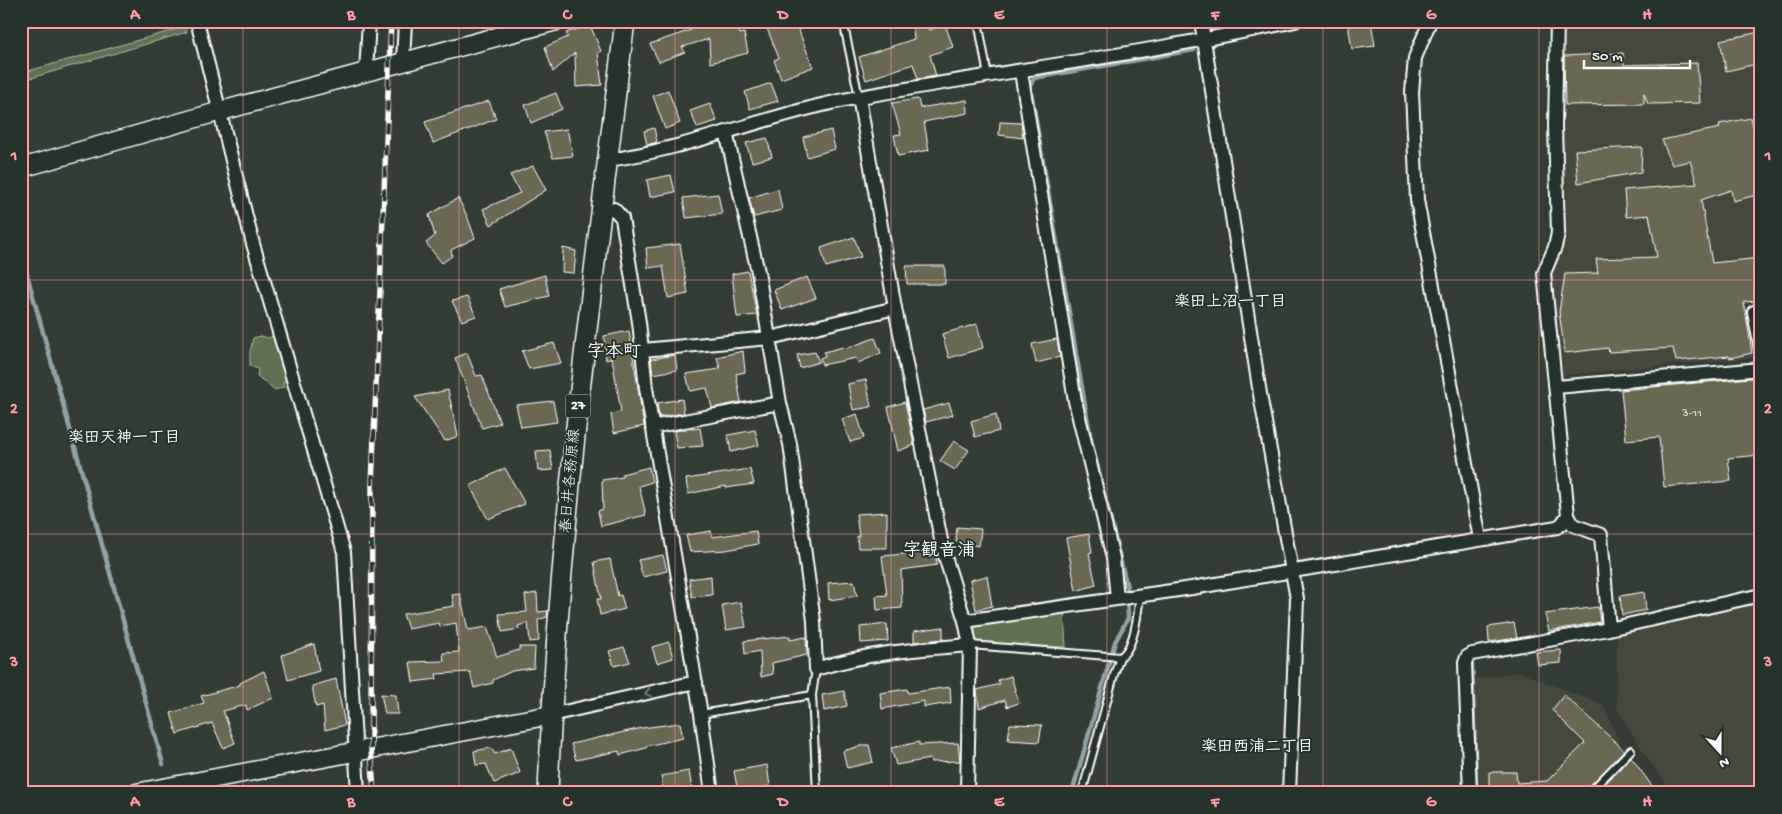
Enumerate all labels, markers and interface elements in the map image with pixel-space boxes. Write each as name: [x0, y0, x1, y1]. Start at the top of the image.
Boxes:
text: A: [129, 7, 141, 26]
text: B: [346, 7, 356, 26]
text: C: [562, 7, 573, 26]
text: D: [776, 7, 789, 26]
text: E: [994, 7, 1005, 26]
text: F: [1210, 7, 1221, 26]
text: G: [1426, 7, 1437, 26]
text: H: [1642, 7, 1652, 26]
scale bar: [1584, 38, 1691, 70]
text: 50 m: [1592, 48, 1623, 66]
text: 1: [10, 148, 17, 167]
text: 1: [1764, 148, 1771, 167]
district label: 楽田上沼一丁目: [1174, 292, 1286, 313]
district label: 字本町: [587, 341, 641, 363]
road number: 27: [566, 394, 590, 418]
text: 2: [10, 401, 18, 420]
text: 2: [1764, 401, 1772, 420]
house number: 3-11: [1681, 407, 1702, 421]
district label: 楽田天神一丁目: [68, 428, 180, 449]
street label: 春日井各務原線: [556, 428, 585, 534]
district label: 字観音浦: [903, 540, 975, 562]
text: 3: [9, 654, 18, 673]
text: 3: [1763, 654, 1772, 673]
one-way arrow: [643, 687, 652, 698]
north arrow: [1694, 726, 1744, 776]
district label: 楽田西浦二丁目: [1201, 737, 1313, 758]
text: N: [1716, 752, 1731, 771]
text: A: [129, 794, 141, 813]
text: B: [346, 794, 356, 813]
text: C: [562, 794, 573, 813]
text: D: [776, 794, 789, 813]
text: E: [994, 794, 1005, 813]
text: F: [1210, 794, 1221, 813]
text: G: [1426, 794, 1437, 813]
text: H: [1642, 794, 1652, 813]

